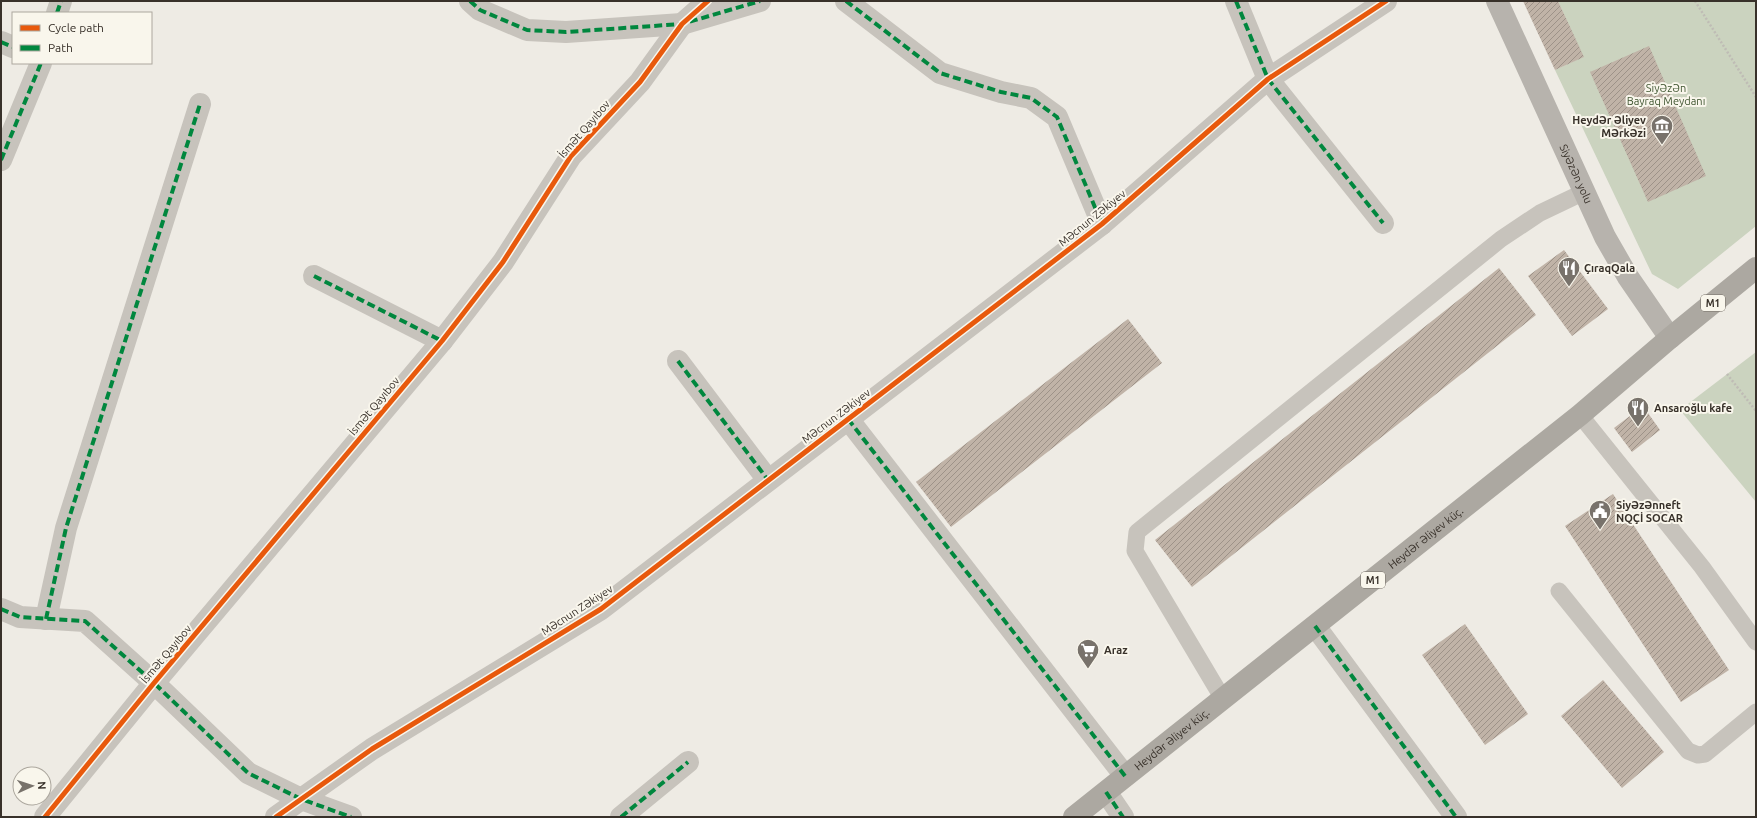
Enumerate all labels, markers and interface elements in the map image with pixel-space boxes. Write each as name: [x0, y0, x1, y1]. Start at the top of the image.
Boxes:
legend: [12, 12, 152, 64]
text: Cycle path: [48, 21, 104, 34]
text: Path: [48, 41, 73, 54]
park label: Siyəzən Bayraq Meydanı: [1627, 82, 1705, 107]
street label: İsmət Qayıbov: [556, 97, 613, 160]
museum icon: Heydər Əliyev Mərkəzi: [1649, 113, 1675, 146]
place label: Heydər Əliyev Mərkəzi: [1572, 114, 1646, 139]
street label: Siyəzən yolu: [1557, 142, 1595, 205]
street label: Məcnun Zəkiyev: [1056, 187, 1128, 249]
restaurant icon: ÇıraqQala: [1556, 255, 1582, 288]
place label: ÇıraqQala: [1584, 262, 1635, 274]
road number: M1: [1701, 295, 1725, 311]
street label: İsmət Qayıbov: [346, 374, 402, 437]
street label: Məcnun Zəkiyev: [799, 386, 873, 446]
restaurant icon: Ansaroğlu kafe: [1625, 395, 1651, 428]
place label: Ansaroğlu kafe: [1654, 402, 1732, 414]
public building icon: Siyəzənneft NQÇİ SOCAR: [1587, 498, 1613, 531]
place label: Siyəzənneft NQÇİ SOCAR: [1616, 499, 1683, 524]
street label: Heydər Əliyev küç.: [1386, 504, 1465, 571]
road number: M1: [1361, 572, 1385, 588]
street label: Məcnun Zəkiyev: [539, 582, 615, 637]
street label: İsmət Qayıbov: [138, 622, 194, 685]
supermarket icon: Araz: [1075, 637, 1101, 670]
place label: Araz: [1104, 644, 1128, 656]
street label: Heydər Əliyev küç.: [1132, 706, 1212, 773]
north arrow: [12, 766, 52, 806]
text: N: [36, 781, 48, 790]

